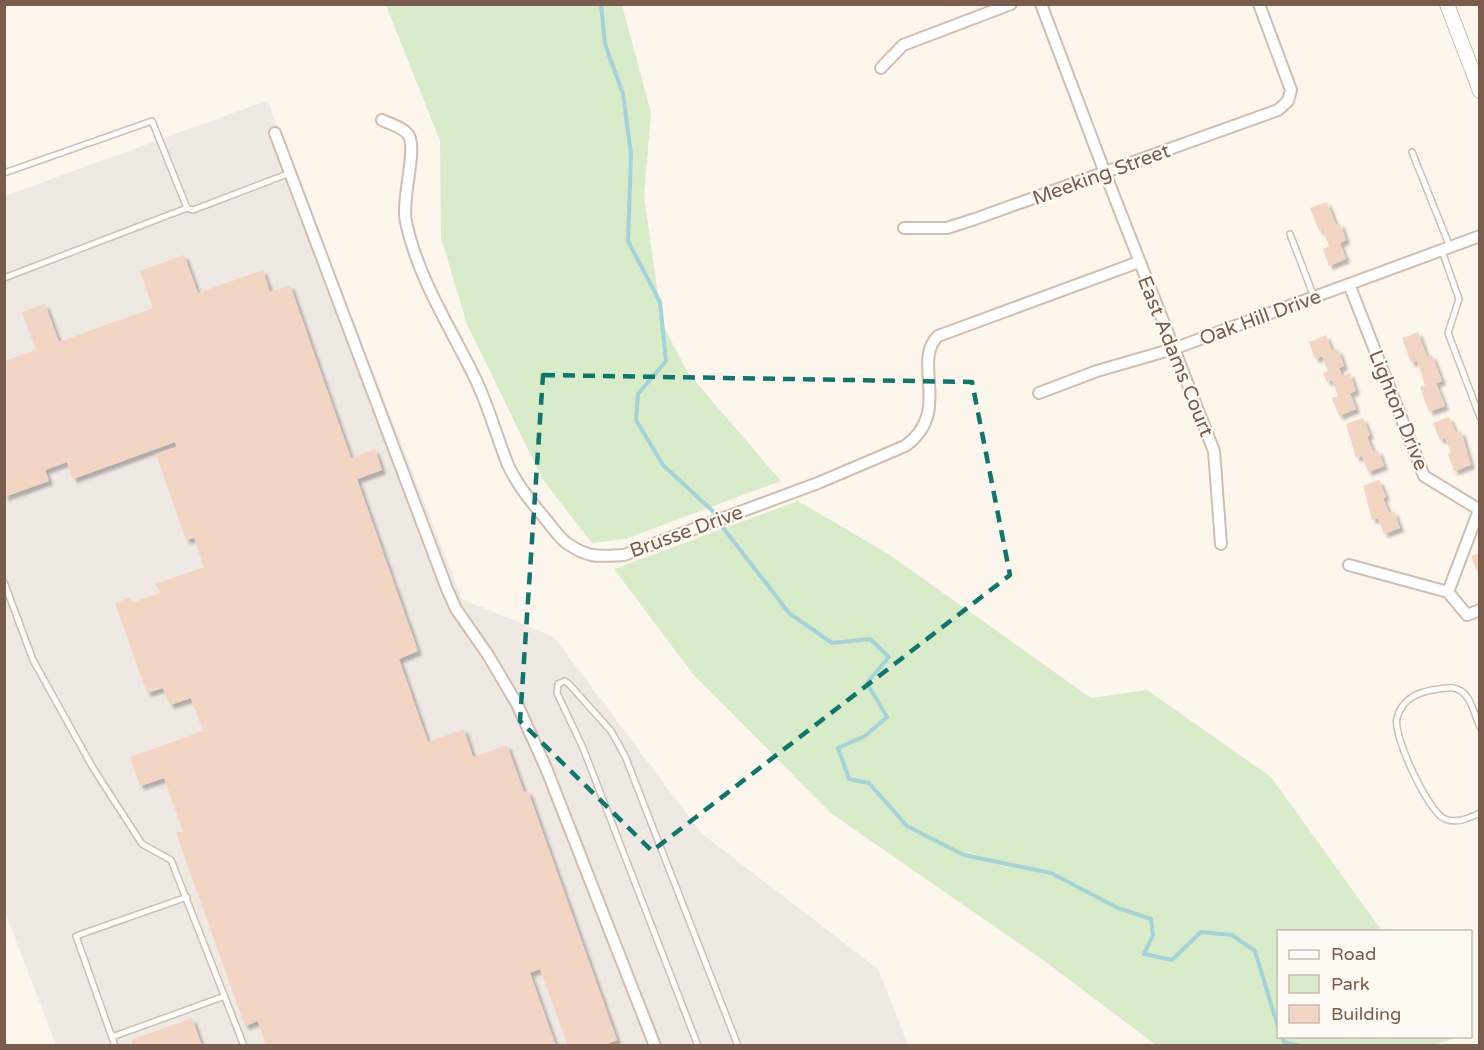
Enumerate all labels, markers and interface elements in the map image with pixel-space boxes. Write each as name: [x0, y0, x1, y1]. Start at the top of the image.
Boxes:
street label: Meeking Street: [1029, 139, 1174, 211]
street label: East Adams Court: [1132, 273, 1218, 441]
street label: Oak Hill Drive: [1196, 285, 1324, 351]
street label: Lighton Drive: [1363, 347, 1433, 474]
street label: Brusse Drive: [627, 500, 746, 563]
legend: [1277, 930, 1472, 1038]
text: Road: [1331, 943, 1376, 965]
text: Park: [1331, 973, 1370, 995]
text: Building: [1331, 1003, 1401, 1025]

